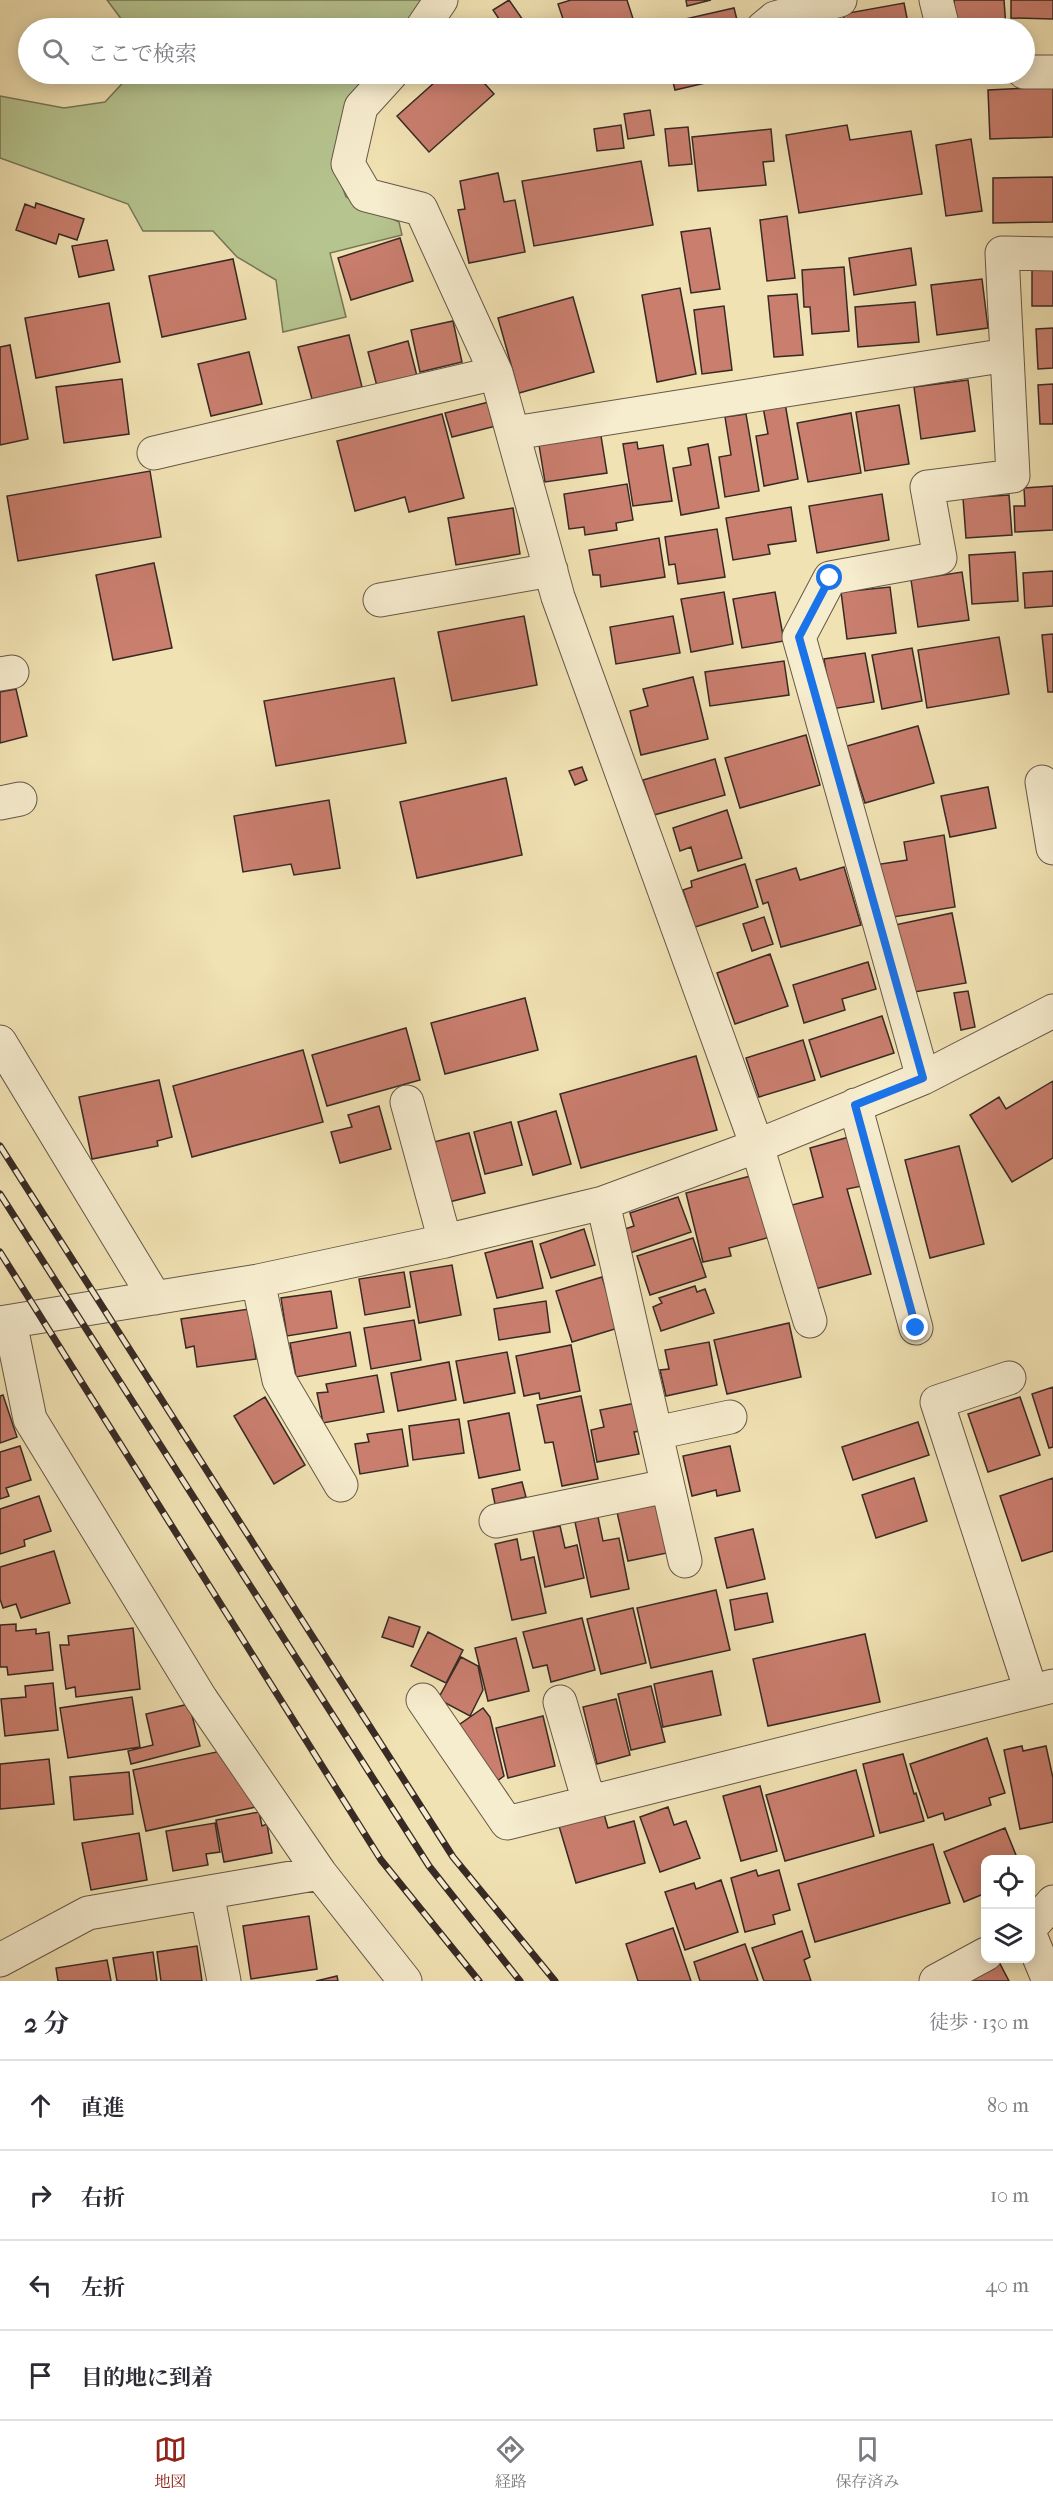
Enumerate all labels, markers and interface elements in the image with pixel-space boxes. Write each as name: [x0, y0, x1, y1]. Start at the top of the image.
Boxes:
search box: [18, 18, 1035, 84]
icon: search: [39, 35, 72, 68]
text: ここで検索: [87, 41, 197, 67]
route start: [816, 564, 842, 590]
route end: [902, 1314, 928, 1340]
map controls: [981, 1855, 1035, 1963]
button: locate: [981, 1855, 1035, 1909]
button: layers: [981, 1909, 1035, 1963]
text: 2 分: [24, 2008, 69, 2039]
text: 徒歩 · 130 m: [929, 2011, 1029, 2034]
icon: ahead: [24, 2089, 57, 2122]
text: 80 m: [987, 2094, 1029, 2117]
text: 直進: [81, 2095, 125, 2121]
icon: right: [24, 2179, 57, 2212]
text: 10 m: [990, 2184, 1029, 2207]
text: 右折: [81, 2185, 125, 2211]
icon: left: [24, 2269, 57, 2302]
text: 40 m: [985, 2274, 1029, 2297]
text: 左折: [81, 2275, 125, 2301]
icon: arrive: [24, 2359, 57, 2392]
text: 目的地に到着: [81, 2365, 213, 2391]
tab: 地図: [154, 2433, 187, 2492]
tab: 経路: [494, 2433, 527, 2492]
tab: 保存済み: [835, 2433, 899, 2492]

